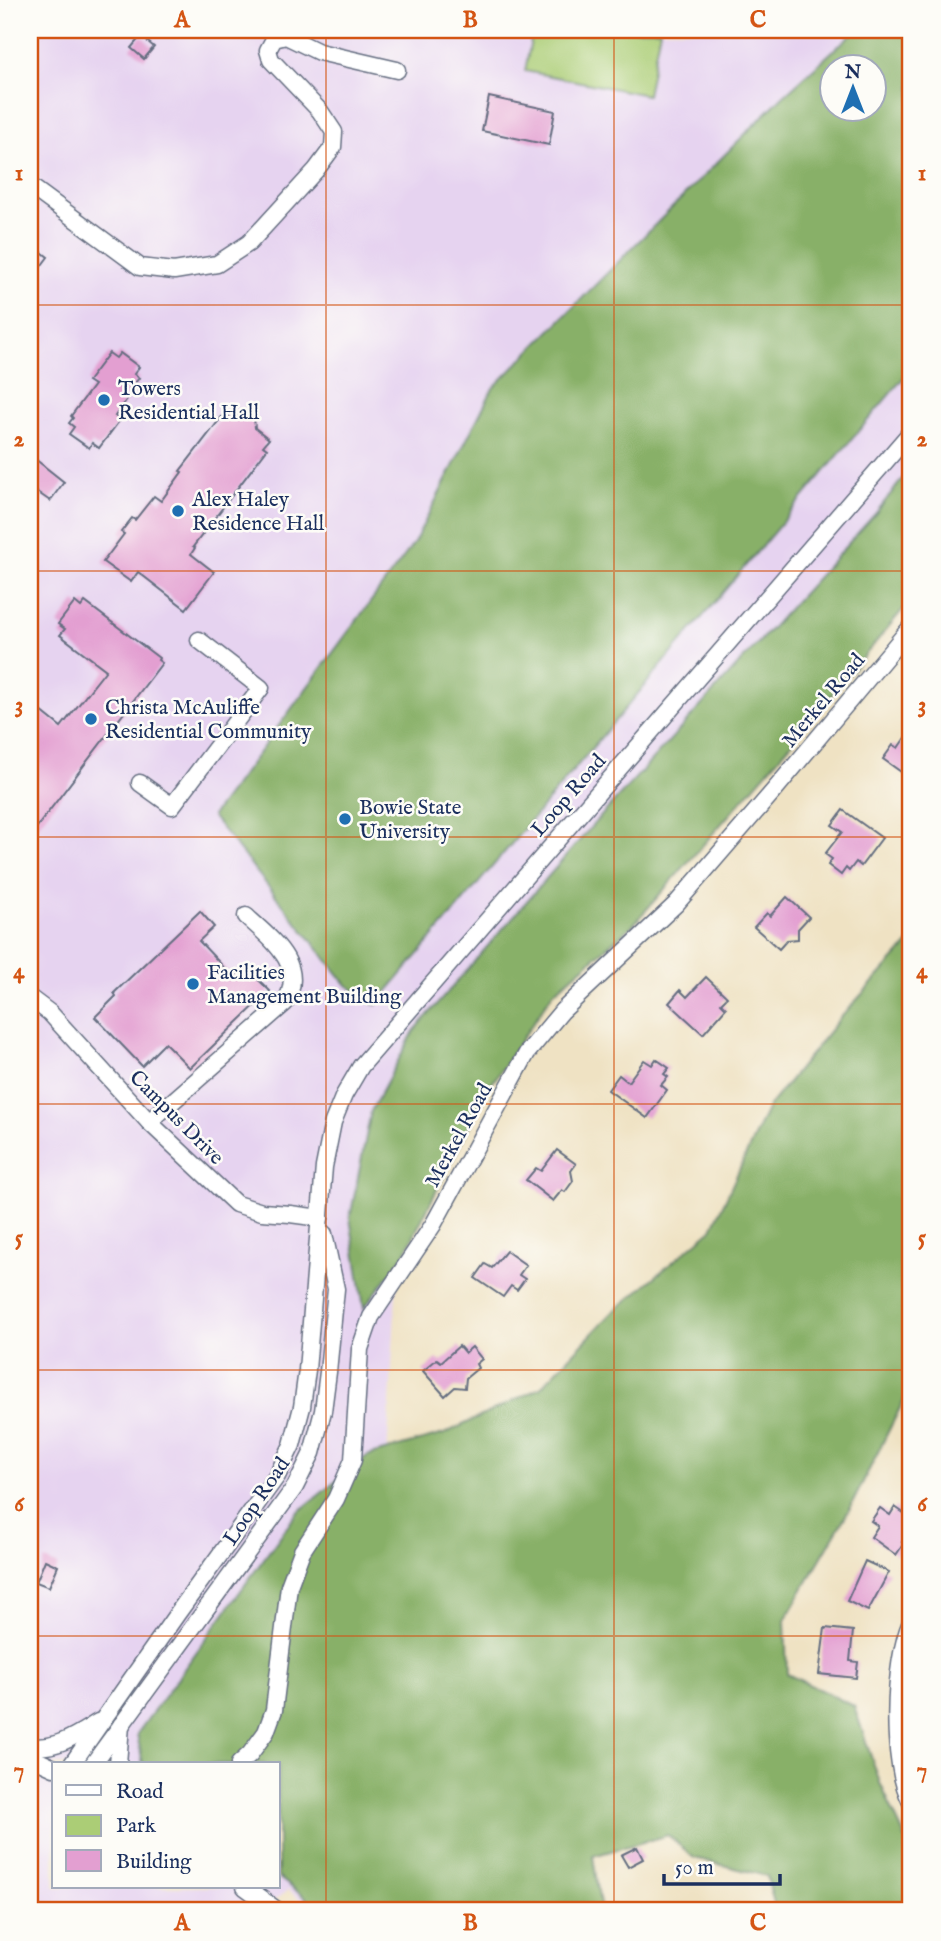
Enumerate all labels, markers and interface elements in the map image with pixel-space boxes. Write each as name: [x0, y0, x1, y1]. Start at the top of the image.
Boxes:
text: A: [173, 6, 191, 35]
text: B: [462, 6, 478, 35]
text: C: [750, 6, 767, 35]
north arrow: [818, 52, 888, 122]
text: N: [844, 61, 862, 85]
text: 1: [15, 159, 23, 188]
text: 1: [918, 159, 926, 188]
place label: Towers Residential Hall: [118, 376, 259, 427]
marker: Towers Residential Hall: [96, 392, 112, 408]
text: 2: [14, 425, 25, 454]
text: 2: [917, 425, 928, 454]
place label: Alex Haley Residence Hall: [191, 487, 325, 538]
marker: Alex Haley Residence Hall: [170, 503, 186, 519]
street label: Merkel Road: [777, 647, 872, 754]
text: 3: [15, 691, 23, 720]
text: 3: [918, 691, 926, 720]
place label: Christa McAuliffe Residential Community: [105, 695, 312, 746]
marker: Christa McAuliffe Residential Community: [83, 711, 99, 727]
street label: Loop Road: [526, 748, 613, 843]
place label: Bowie State University: [359, 795, 462, 846]
marker: Bowie State University: [337, 811, 353, 827]
text: 4: [13, 957, 25, 986]
text: 4: [916, 957, 928, 986]
place label: Facilities Management Building: [207, 960, 402, 1011]
marker: Facilities Management Building: [185, 976, 201, 992]
street label: Campus Drive: [123, 1065, 229, 1171]
street label: Merkel Road: [420, 1078, 499, 1193]
text: 5: [15, 1224, 24, 1253]
text: 5: [918, 1224, 927, 1253]
street label: Loop Road: [218, 1452, 297, 1551]
text: 6: [14, 1490, 25, 1519]
text: 6: [917, 1490, 928, 1519]
text: 7: [14, 1756, 24, 1785]
text: 7: [917, 1756, 927, 1785]
legend: [52, 1762, 280, 1888]
text: Road: [116, 1779, 164, 1806]
text: Park: [116, 1813, 157, 1840]
scale bar: [664, 1843, 780, 1887]
text: Building: [116, 1849, 192, 1876]
text: 50 m: [675, 1855, 714, 1882]
text: A: [173, 1909, 191, 1938]
text: B: [462, 1909, 478, 1938]
text: C: [750, 1909, 767, 1938]

